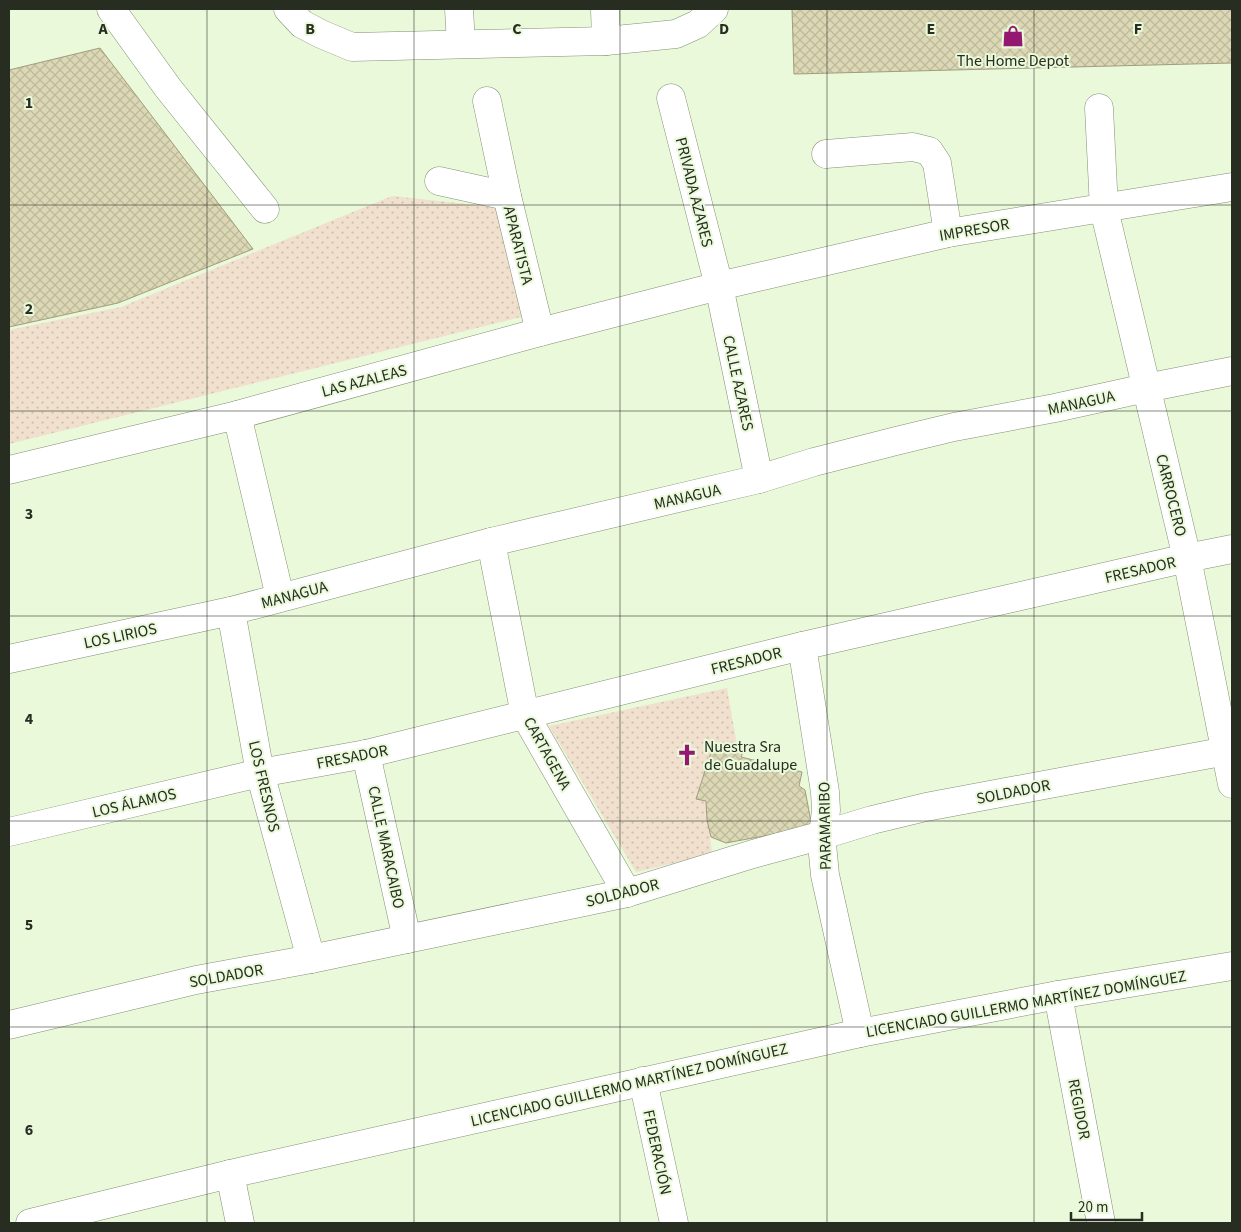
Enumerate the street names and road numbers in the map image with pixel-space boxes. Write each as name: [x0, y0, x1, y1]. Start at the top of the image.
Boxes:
street label: PRIVADA AZARES: [670, 135, 718, 249]
street label: APARATISTA: [498, 204, 538, 287]
street label: IMPRESOR: [937, 213, 1011, 247]
street label: CALLE AZARES: [717, 334, 759, 433]
street label: LAS AZALEAS: [319, 359, 409, 403]
street label: MANAGUA: [1046, 385, 1117, 421]
street label: CARROCERO: [1150, 452, 1192, 539]
street label: MANAGUA: [652, 479, 723, 515]
street label: FRESADOR: [1103, 551, 1178, 589]
street label: MANAGUA: [259, 575, 330, 614]
street label: LOS LIRIOS: [82, 618, 159, 654]
street label: FRESADOR: [709, 642, 784, 680]
street label: CARTAGENA: [518, 713, 576, 794]
street label: LOS FRESNOS: [243, 738, 285, 834]
street label: FRESADOR: [315, 739, 390, 775]
street label: SOLDADOR: [974, 774, 1052, 810]
street label: PARAMARIBO: [813, 782, 837, 870]
street label: LOS ÁLAMOS: [90, 783, 178, 823]
street label: CALLE MARACAIBO: [362, 784, 410, 911]
street label: SOLDADOR: [583, 873, 661, 913]
street label: SOLDADOR: [187, 959, 265, 993]
street label: LICENCIADO GUILLERMO MARTÍNEZ DOMÍNGUEZ: [864, 965, 1188, 1043]
street label: LICENCIADO GUILLERMO MARTÍNEZ DOMÍNGUEZ: [468, 1038, 790, 1132]
street label: REGIDOR: [1062, 1077, 1096, 1141]
street label: FEDERACIÓN: [637, 1108, 677, 1197]

